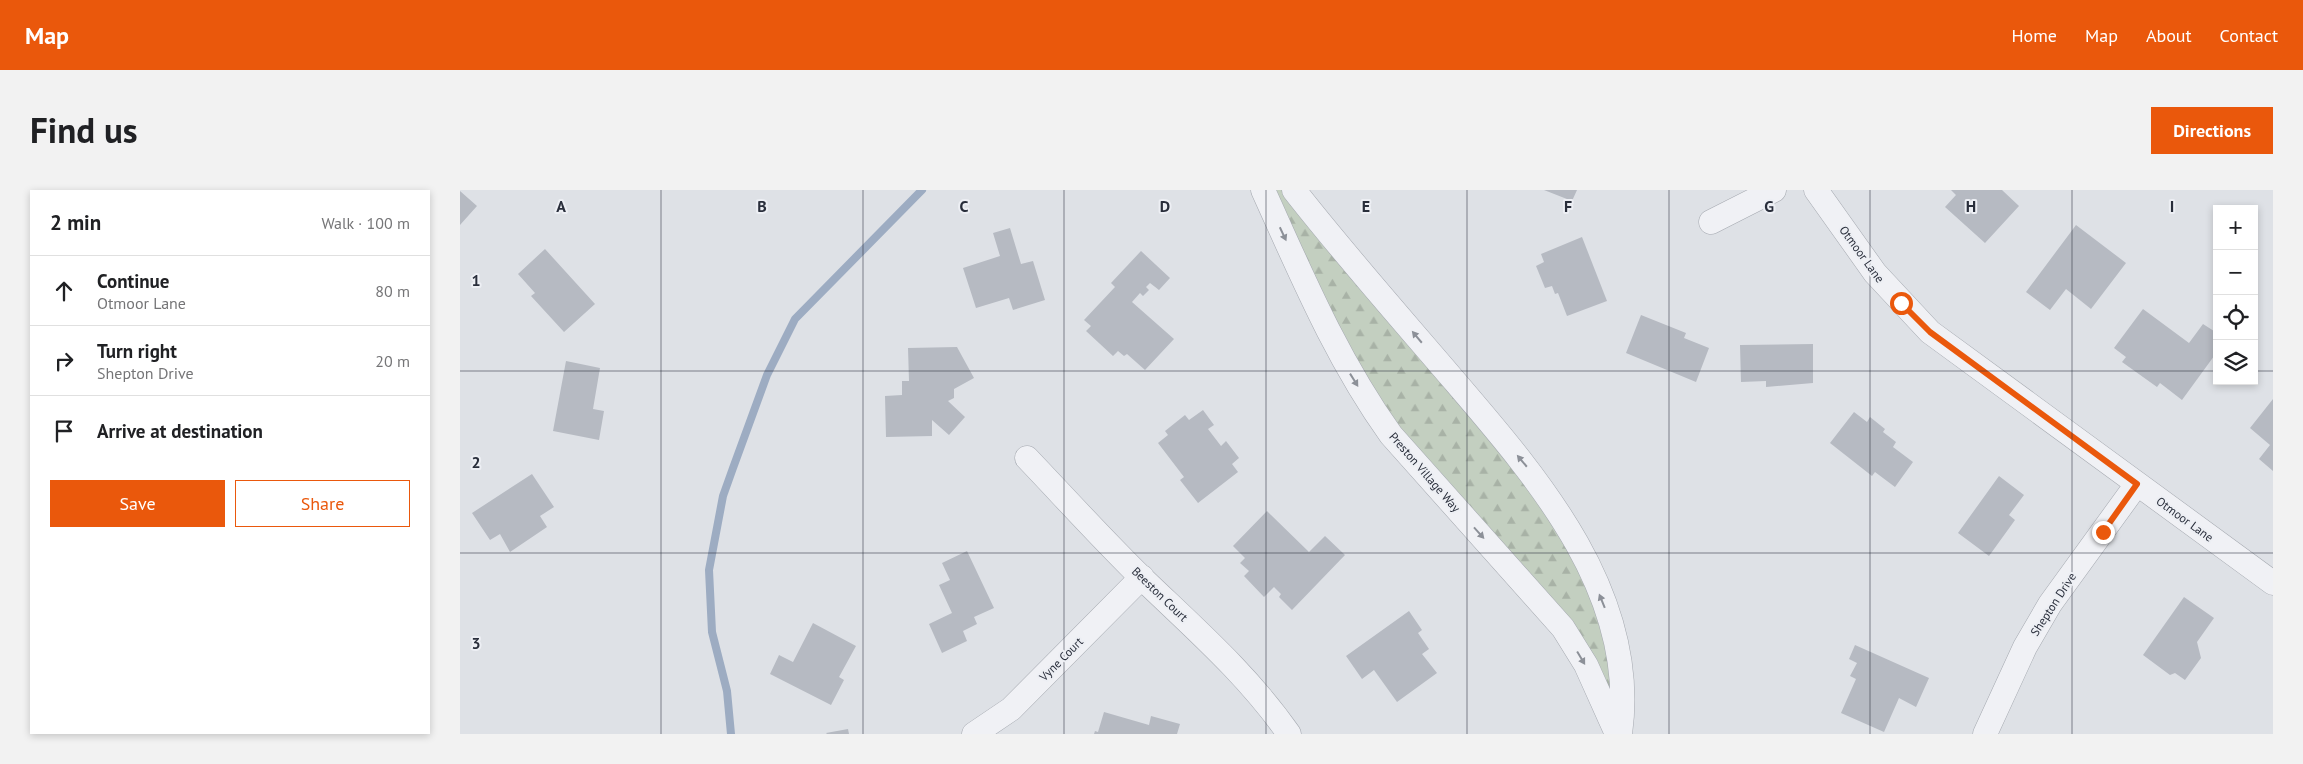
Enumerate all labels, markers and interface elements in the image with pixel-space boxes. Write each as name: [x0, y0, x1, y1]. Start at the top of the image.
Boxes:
text: Map: [25, 20, 69, 51]
text: Home: [2011, 24, 2057, 47]
text: Map: [2085, 24, 2118, 47]
text: About: [2146, 24, 2192, 47]
text: Contact: [2220, 24, 2278, 47]
text: Find us: [30, 107, 138, 153]
button: Directions: [2151, 107, 2273, 154]
text: A: [556, 196, 566, 216]
text: B: [757, 196, 767, 216]
text: C: [960, 196, 969, 216]
text: D: [1160, 196, 1170, 216]
text: E: [1362, 196, 1370, 216]
text: F: [1564, 196, 1572, 216]
text: G: [1764, 196, 1774, 216]
text: H: [1966, 196, 1976, 216]
text: I: [2170, 196, 2174, 216]
map controls: [2213, 205, 2258, 385]
button: +: [2213, 205, 2258, 250]
text: 2 min: [50, 209, 101, 236]
text: Walk · 100 m: [321, 213, 410, 233]
street label: Otmoor Lane: [1836, 223, 1888, 285]
one-way arrow: [1279, 227, 1287, 241]
button: −: [2213, 250, 2258, 295]
text: Continue: [97, 269, 169, 293]
text: 1: [471, 270, 481, 290]
icon: ahead: [50, 277, 78, 305]
text: 80 m: [375, 281, 410, 301]
route start: [1890, 292, 1913, 315]
text: Otmoor Lane: [97, 293, 186, 313]
button: locate: [2213, 295, 2258, 340]
one-way arrow: [1411, 331, 1423, 343]
text: Turn right: [97, 339, 177, 363]
button: layers: [2213, 340, 2258, 385]
icon: right: [50, 347, 78, 375]
text: 20 m: [375, 351, 410, 371]
text: Shepton Drive: [97, 363, 194, 383]
one-way arrow: [1350, 374, 1359, 387]
icon: arrive: [50, 417, 78, 445]
text: Arrive at destination: [97, 419, 263, 443]
street label: Preston Village Way: [1386, 429, 1464, 515]
text: 2: [471, 452, 481, 472]
one-way arrow: [1516, 455, 1528, 467]
button: Save: [50, 480, 225, 527]
button: Share: [235, 480, 410, 527]
street label: Otmoor Lane: [2154, 493, 2216, 545]
route end: [2092, 521, 2115, 544]
one-way arrow: [1473, 526, 1484, 539]
street label: Beeston Court: [1129, 564, 1191, 624]
street label: Shepton Drive: [2027, 569, 2079, 639]
one-way arrow: [1598, 593, 1606, 608]
text: 3: [471, 633, 481, 653]
street label: Vyne Court: [1035, 634, 1086, 685]
one-way arrow: [1577, 652, 1586, 665]

